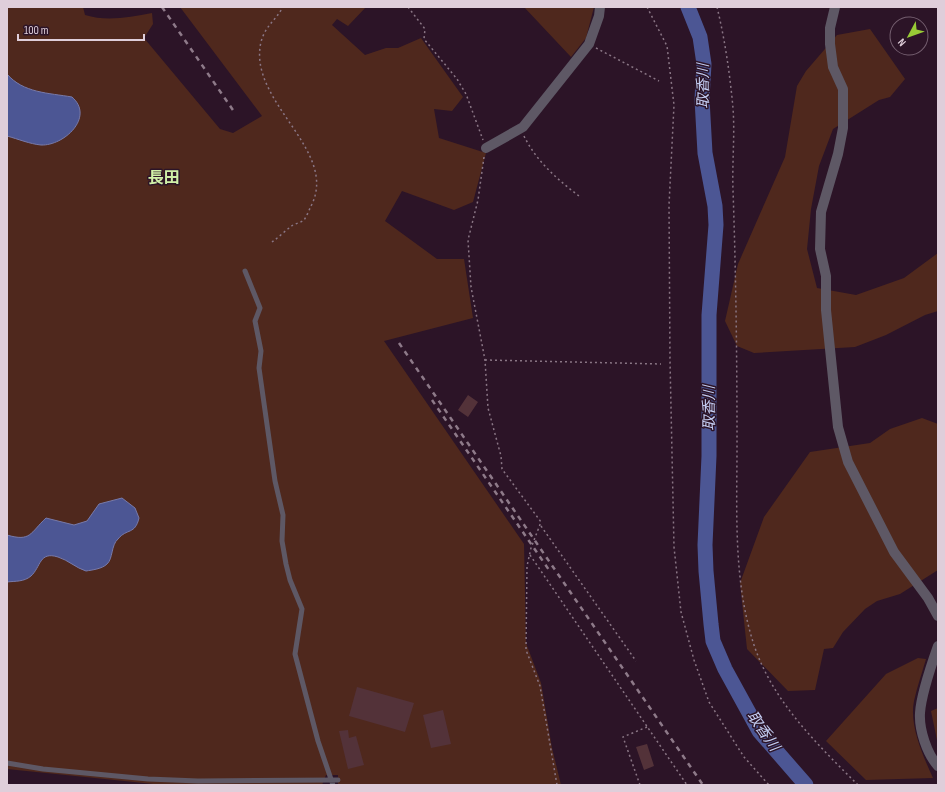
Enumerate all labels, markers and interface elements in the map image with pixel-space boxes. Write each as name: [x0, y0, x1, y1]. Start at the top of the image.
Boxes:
scale bar: [18, 16, 144, 42]
north arrow: [889, 16, 929, 56]
text: 100 m: [24, 23, 49, 38]
text: N: [895, 36, 909, 49]
water label: 取香川: [694, 62, 713, 109]
district label: 長田: [148, 169, 180, 188]
water label: 取香川: [700, 384, 719, 431]
water label: 取香川: [742, 707, 785, 757]

